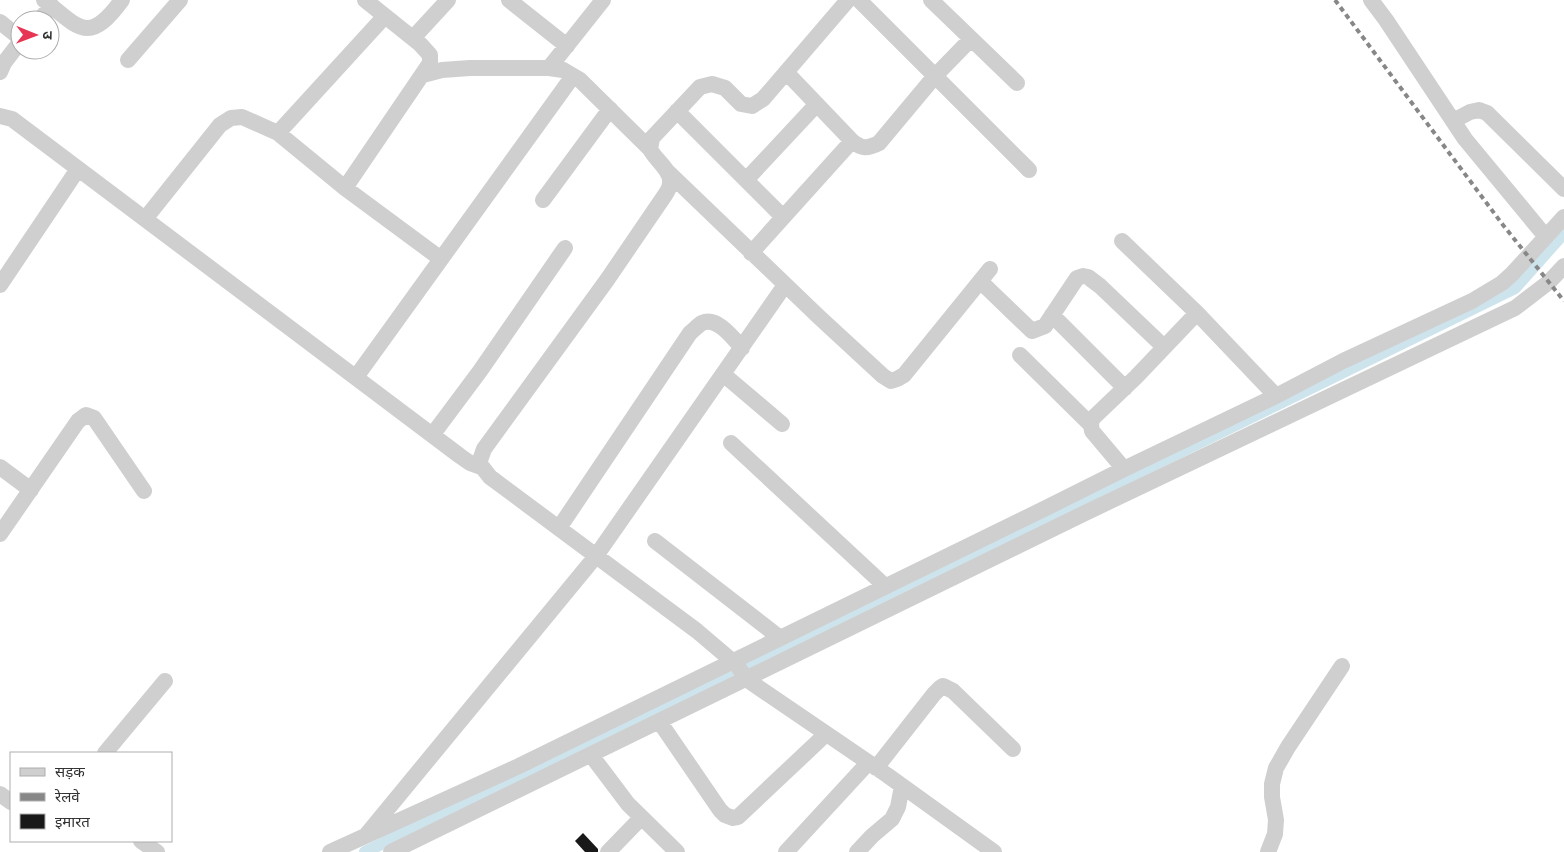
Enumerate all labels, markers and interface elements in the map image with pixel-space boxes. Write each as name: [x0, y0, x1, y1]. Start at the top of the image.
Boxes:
north arrow: [10, 10, 60, 60]
text: उ: [39, 31, 57, 40]
legend: [10, 752, 172, 842]
text: सड़क: [55, 762, 85, 781]
text: रेलवे: [54, 787, 80, 806]
text: इमारत: [55, 812, 90, 831]

